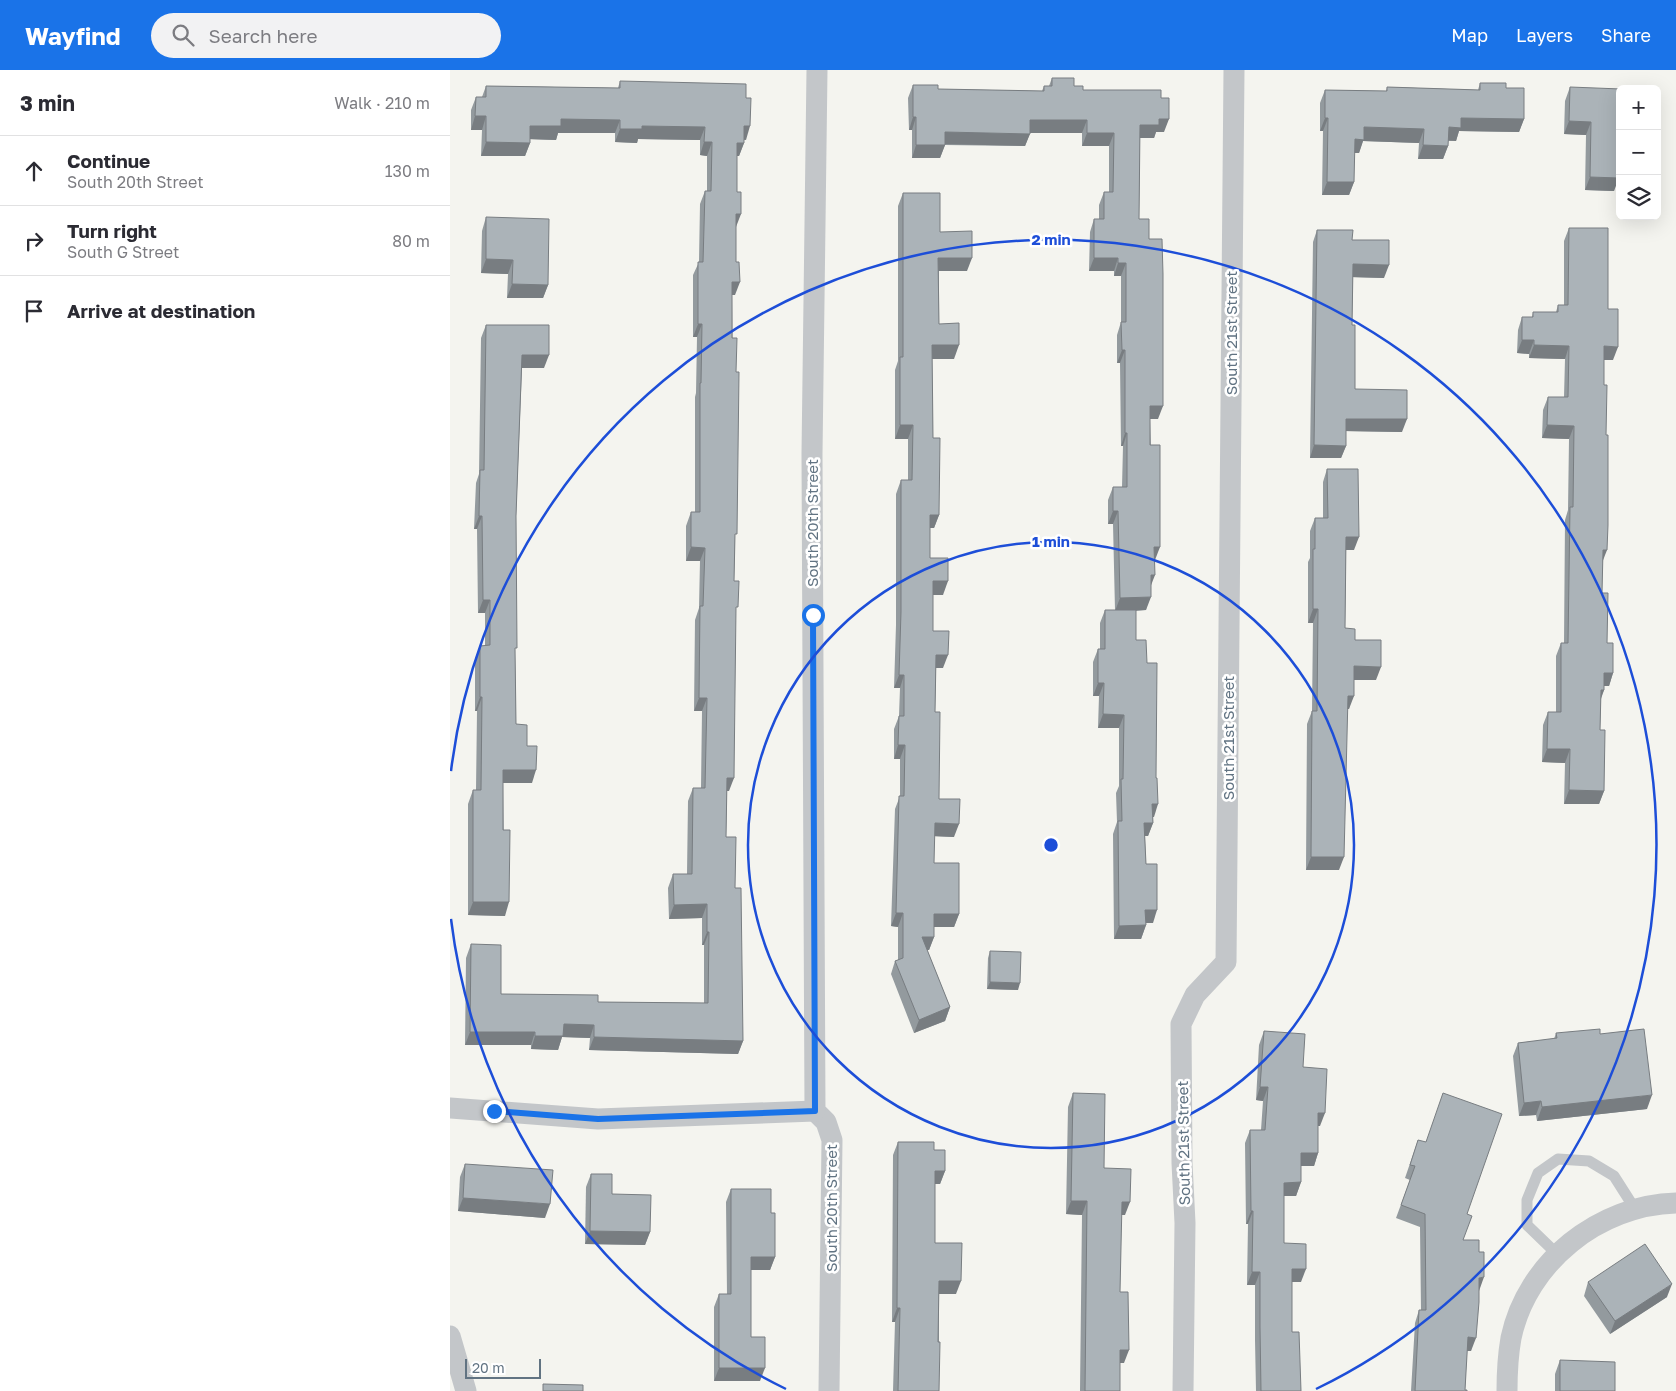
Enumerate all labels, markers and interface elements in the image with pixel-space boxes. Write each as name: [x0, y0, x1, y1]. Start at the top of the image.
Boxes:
search box: [151, 13, 501, 58]
text: Wayfind: [25, 21, 121, 50]
icon: search: [169, 21, 197, 49]
text: Search here: [209, 24, 317, 47]
text: Map: [1451, 24, 1488, 46]
text: Layers: [1516, 24, 1573, 46]
text: Share: [1601, 24, 1651, 46]
map controls: [1616, 85, 1661, 220]
button: +: [1616, 85, 1661, 130]
text: 3 min: [20, 90, 75, 116]
text: Walk · 210 m: [334, 93, 430, 113]
button: −: [1616, 130, 1661, 175]
text: Continue: [67, 149, 150, 172]
icon: ahead: [20, 157, 48, 185]
text: 130 m: [385, 161, 430, 181]
text: South 20th Street: [67, 172, 204, 192]
button: layers: [1616, 175, 1661, 220]
text: Turn right: [67, 219, 157, 242]
icon: right: [20, 227, 48, 255]
text: 2 min: [1031, 230, 1071, 248]
text: 80 m: [392, 231, 430, 251]
text: South G Street: [67, 242, 179, 262]
street label: South 21st Street: [1222, 271, 1240, 395]
icon: arrive: [20, 297, 48, 325]
text: Arrive at destination: [67, 299, 255, 322]
street label: South 20th Street: [803, 459, 821, 587]
text: 1 min: [1032, 532, 1070, 550]
route start: [802, 604, 825, 627]
street label: South 21st Street: [1219, 676, 1237, 800]
centre of rings: [1042, 836, 1060, 854]
street label: South 21st Street: [1173, 1080, 1193, 1206]
route end: [483, 1100, 506, 1123]
street label: South 20th Street: [822, 1144, 840, 1272]
scale bar: [465, 1356, 541, 1379]
text: 20 m: [472, 1359, 505, 1376]

